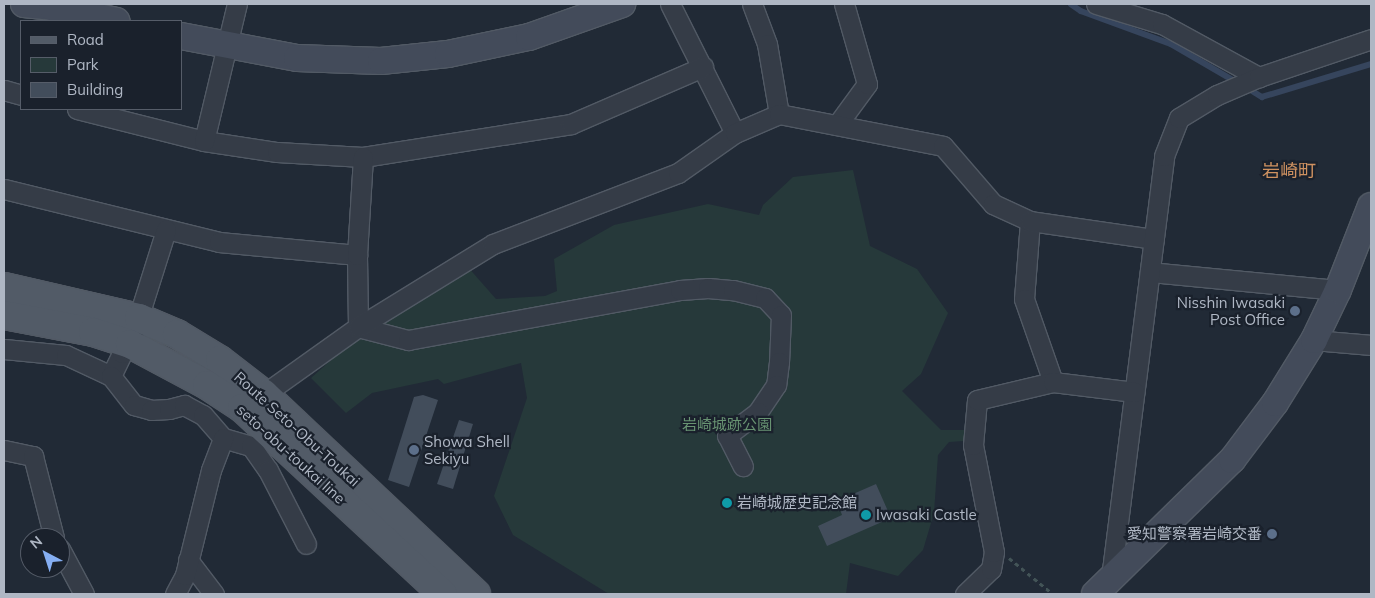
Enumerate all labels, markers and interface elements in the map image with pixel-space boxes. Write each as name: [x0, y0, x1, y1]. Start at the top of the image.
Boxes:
legend: [20, 20, 182, 110]
text: Road: [67, 30, 104, 49]
text: Park: [67, 55, 99, 74]
text: Building: [67, 80, 123, 99]
district label: 岩崎町: [1262, 160, 1316, 182]
place label: Nisshin Iwasaki Post Office: [1177, 293, 1285, 328]
marker: Nisshin Iwasaki Post Office: [1289, 305, 1301, 317]
street label: Route Seto-Obu-Toukai: [230, 368, 364, 490]
street label: seto-obu-toukai line: [233, 401, 349, 507]
park label: 岩崎城跡公園: [682, 416, 772, 434]
place label: Showa Shell Sekiyu: [424, 432, 510, 467]
marker: Showa Shell Sekiyu: [408, 444, 420, 456]
place label: 岩崎城歴史記念館: [737, 494, 857, 512]
marker: 岩崎城歴史記念館: [721, 497, 733, 509]
place label: Iwasaki Castle: [876, 506, 977, 524]
marker: Iwasaki Castle: [860, 509, 872, 521]
place label: 愛知警察署岩崎交番: [1127, 525, 1262, 543]
north arrow: [20, 528, 70, 578]
marker: 愛知警察署岩崎交番: [1266, 528, 1278, 540]
text: N: [26, 532, 46, 553]

